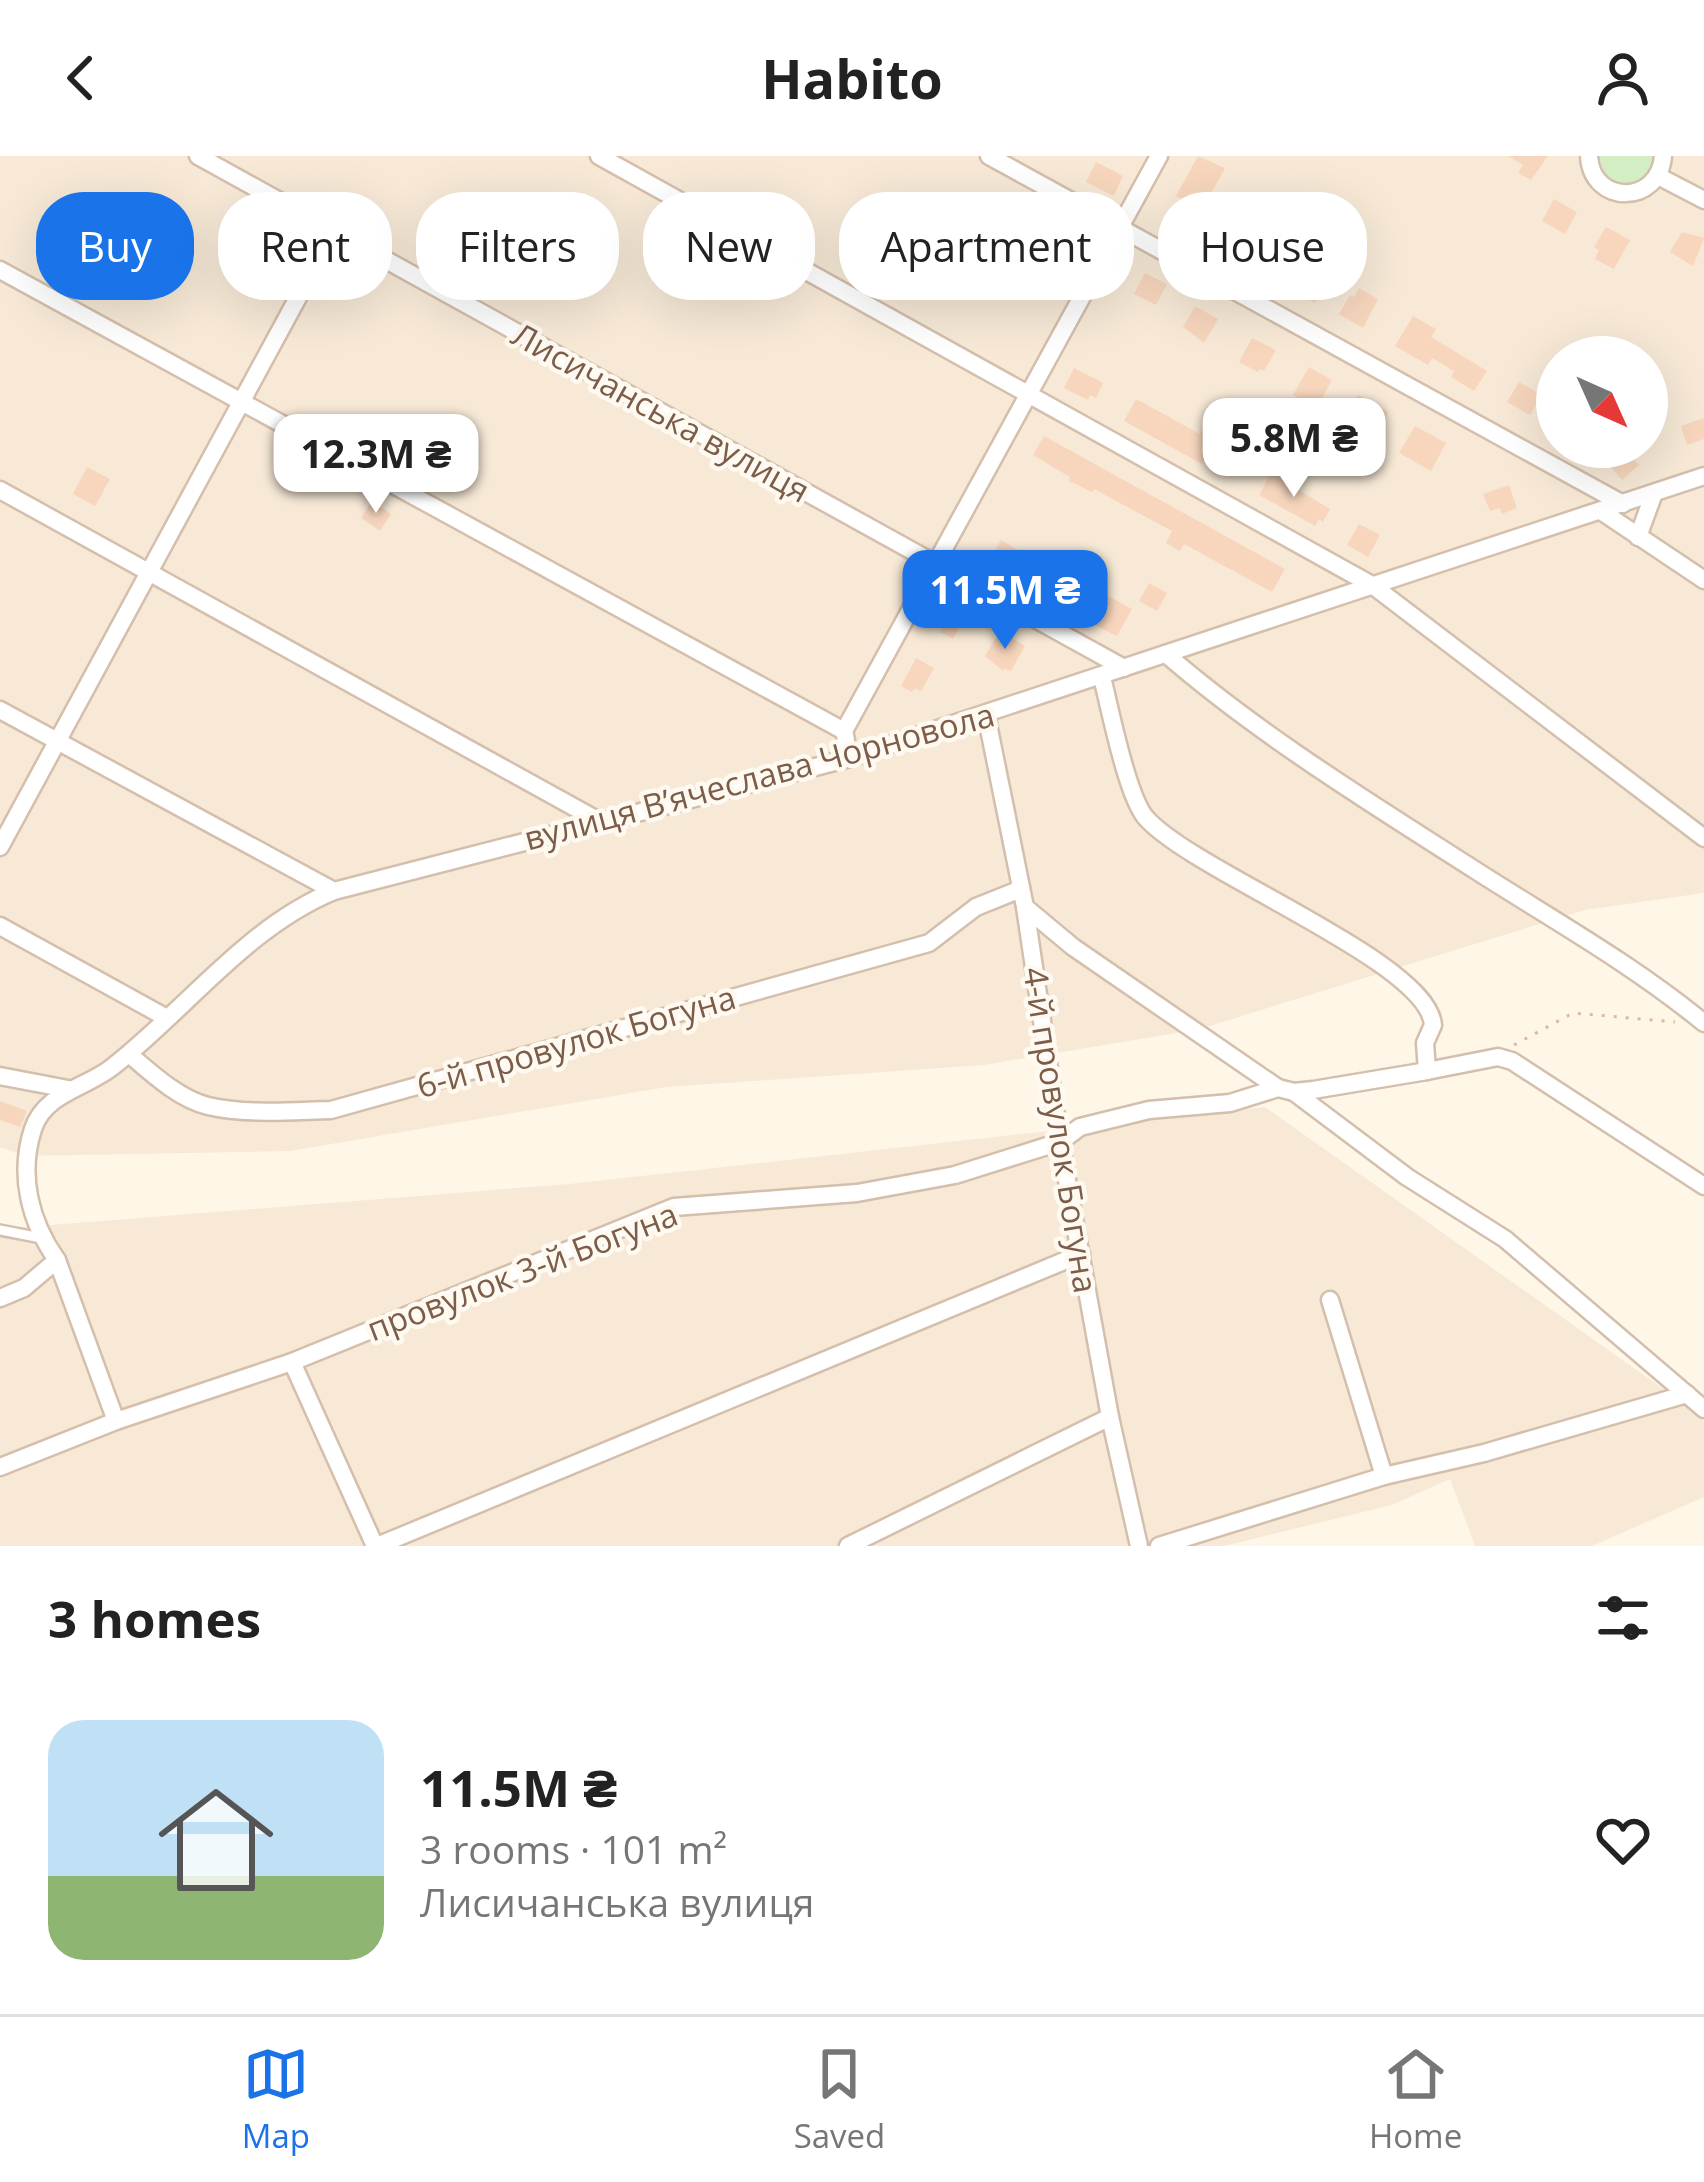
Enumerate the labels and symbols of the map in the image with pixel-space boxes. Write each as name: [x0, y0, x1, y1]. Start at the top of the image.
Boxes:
street label: Лисичанська вулиця: [504, 311, 818, 513]
north arrow: [1536, 336, 1668, 468]
pin: 5.8M ₴: [1196, 398, 1392, 500]
pin: 12.3M ₴: [265, 414, 487, 516]
pin: 11.5M ₴: [894, 550, 1116, 652]
street label: вулиця Вʼячеслава Чорновола: [519, 691, 999, 861]
street label: 4-й провулок Богуна: [1013, 964, 1109, 1296]
street label: 6-й провулок Богуна: [411, 974, 741, 1108]
street label: провулок 3-й Богуна: [360, 1191, 684, 1351]

